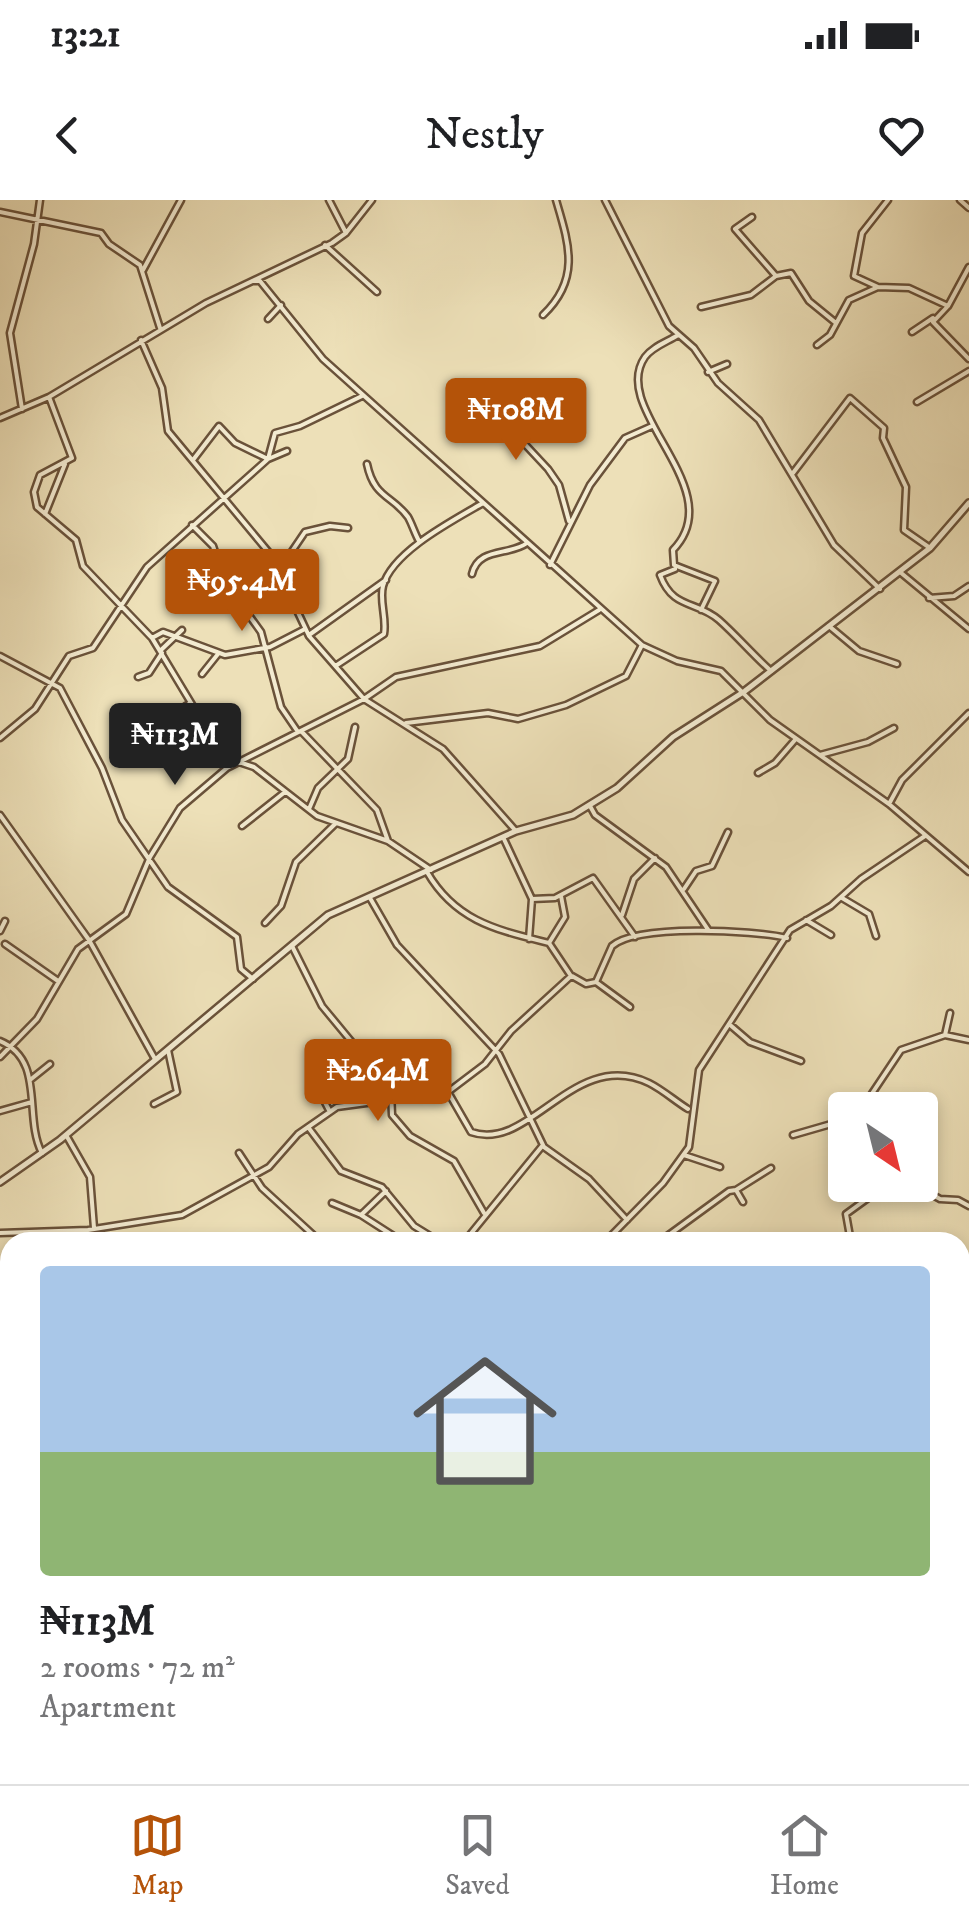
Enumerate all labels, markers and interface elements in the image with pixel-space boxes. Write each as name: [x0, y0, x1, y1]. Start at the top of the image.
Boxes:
text: 13:21: [50, 11, 121, 59]
text: Nestly: [425, 107, 544, 163]
icon: back: [40, 108, 95, 163]
icon: heart: [874, 108, 929, 163]
pin: ₦108M: [446, 378, 586, 463]
text: ₦108M: [467, 390, 565, 430]
pin: ₦95.4M: [161, 549, 323, 634]
text: ₦95.4M: [187, 561, 297, 601]
pin: ₦113M: [105, 703, 245, 788]
text: ₦113M: [131, 715, 219, 755]
pin: ₦264M: [308, 1039, 448, 1124]
text: ₦264M: [326, 1051, 430, 1091]
north arrow: [828, 1092, 938, 1202]
map controls: [828, 1092, 938, 1202]
icon: home: [395, 1331, 575, 1511]
text: ₦113M: [40, 1596, 155, 1648]
text: 2 rooms · 72 m²: [40, 1648, 235, 1688]
text: Apartment: [40, 1688, 176, 1728]
tab: Map: [130, 1808, 185, 1903]
tab: Saved: [445, 1808, 510, 1903]
tab: Home: [770, 1808, 839, 1903]

